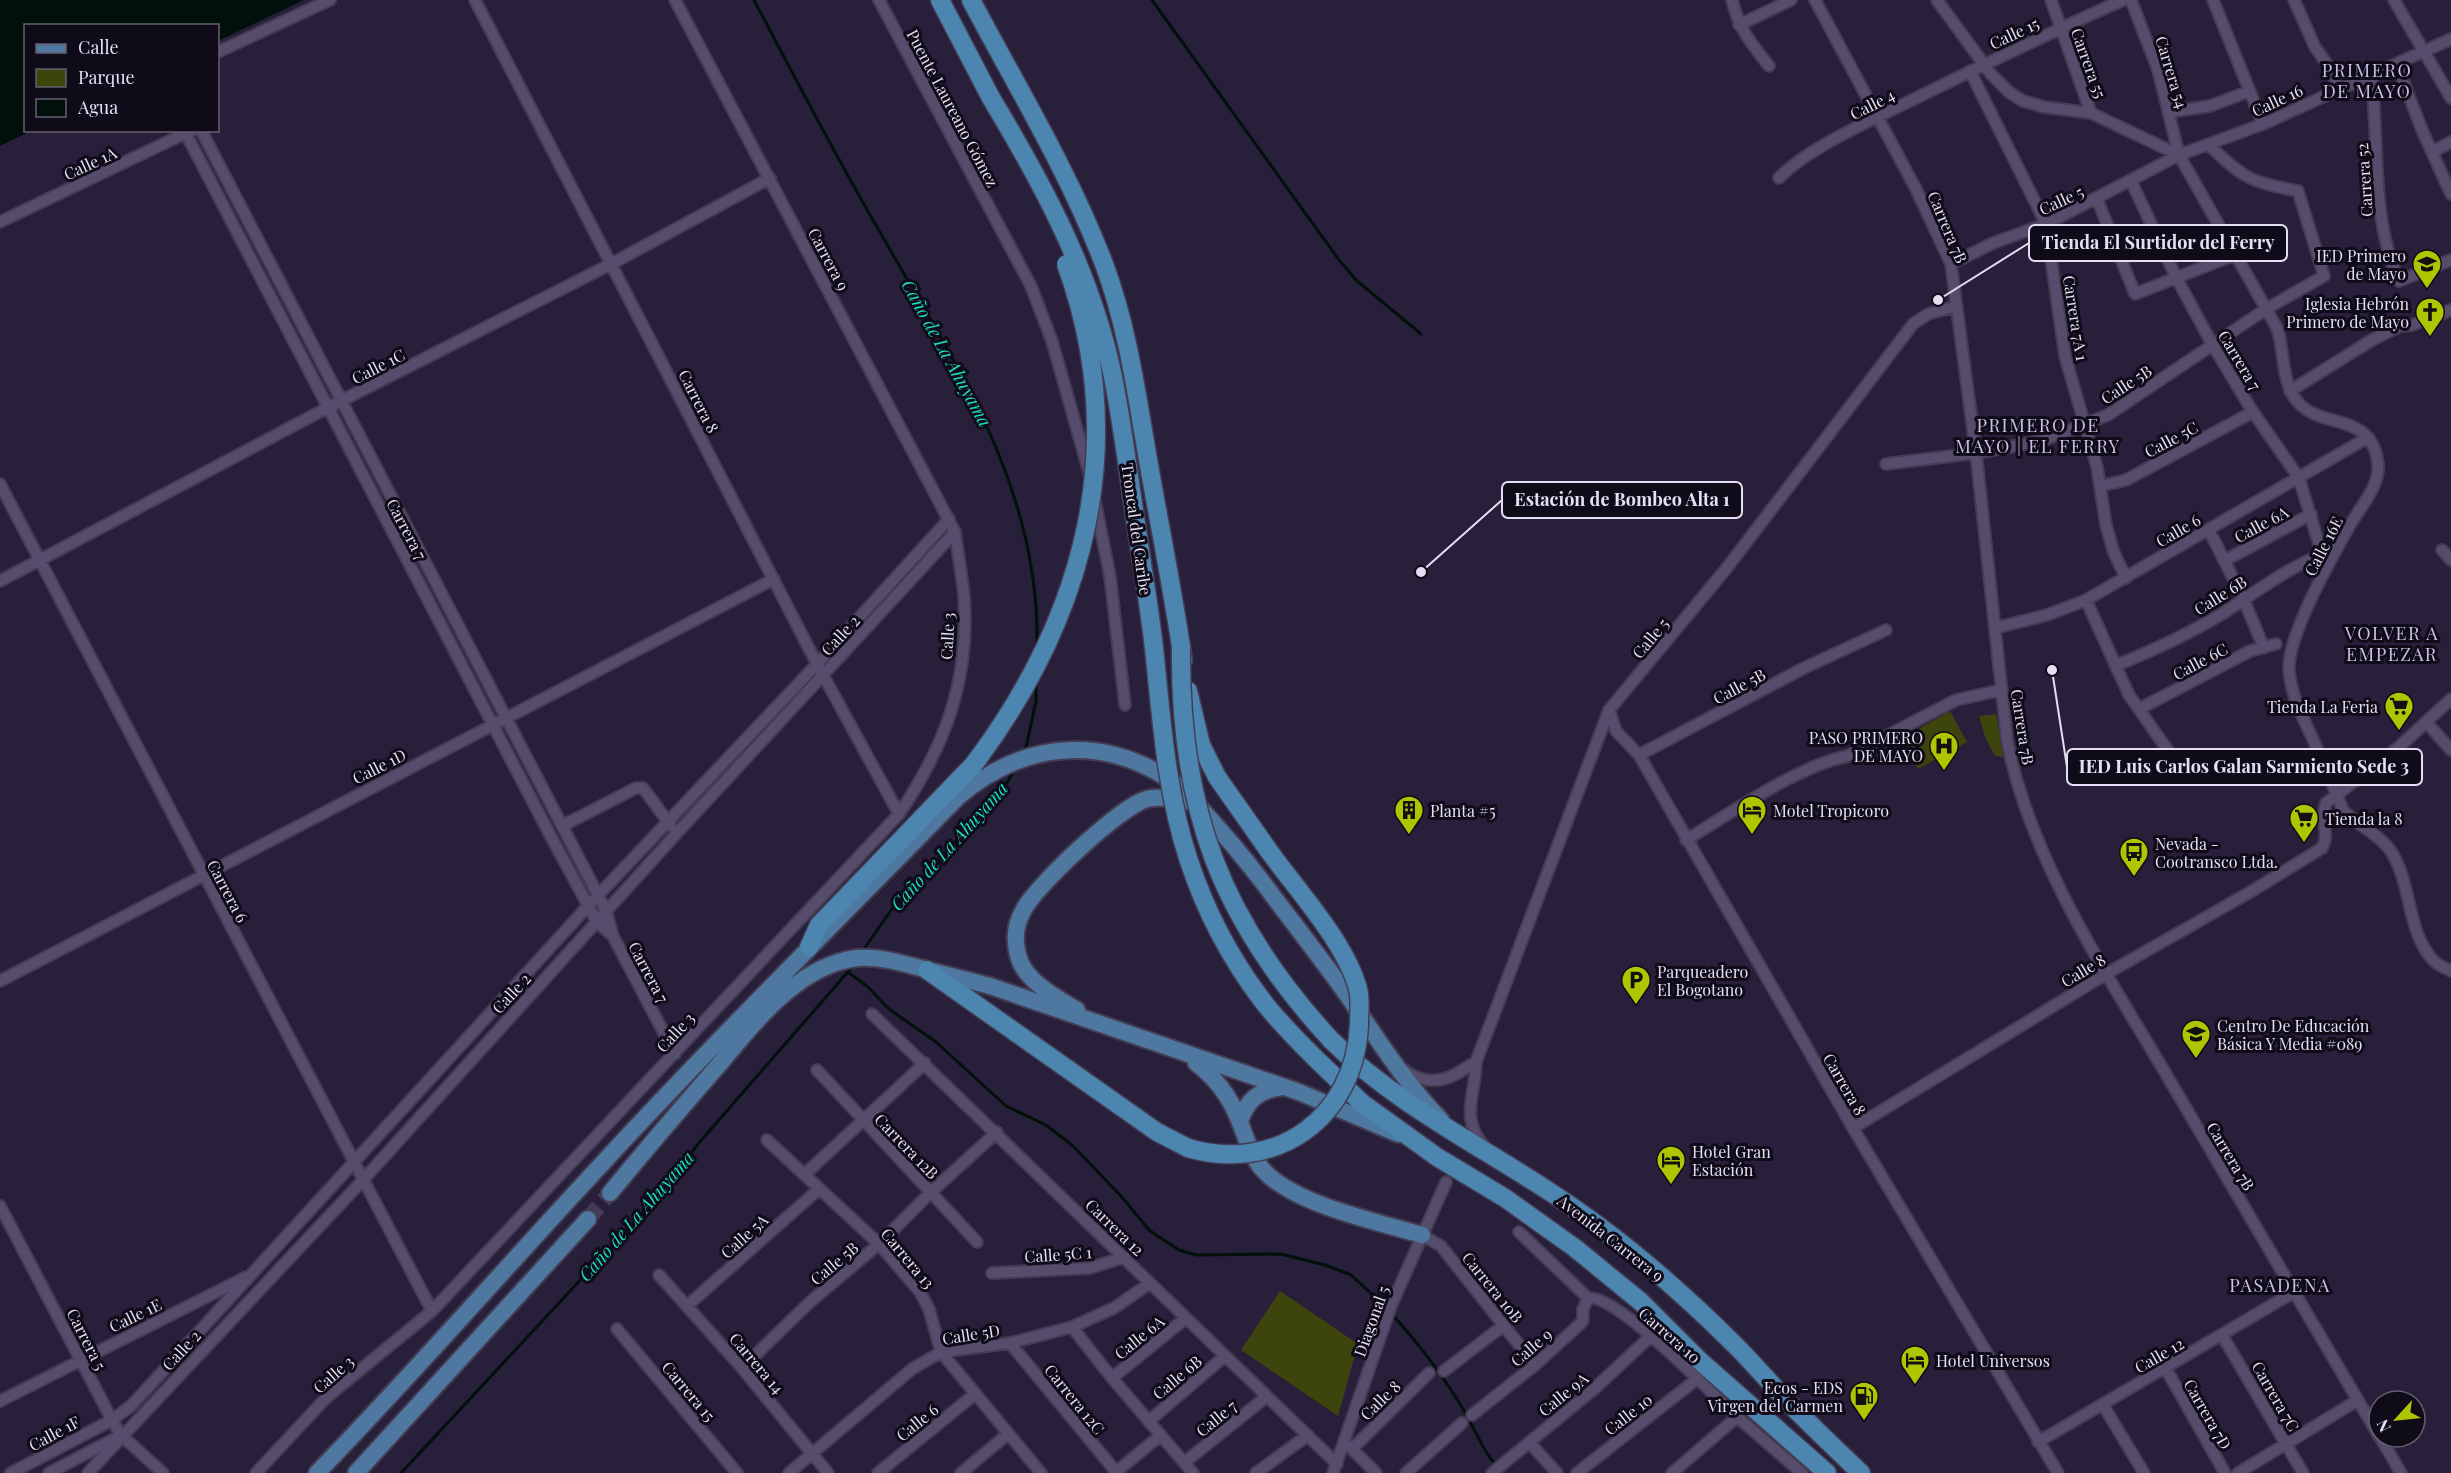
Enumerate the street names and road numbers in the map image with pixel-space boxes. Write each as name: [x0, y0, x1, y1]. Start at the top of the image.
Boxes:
street label: Calle 15: [1986, 12, 2042, 54]
street label: Puente Laureano Gómez: [902, 25, 1004, 191]
street label: Carrera 55: [2067, 25, 2111, 101]
street label: Carrera 54: [2151, 33, 2193, 111]
street label: Calle 16: [2248, 79, 2306, 121]
street label: Calle 4: [1846, 84, 1898, 124]
street label: Calle 1A: [60, 141, 121, 184]
street label: Carrera 52: [2351, 142, 2377, 218]
street label: Calle 5: [2035, 181, 2087, 219]
street label: Carrera 7B: [1923, 188, 1973, 266]
street label: Carrera 9: [804, 224, 854, 294]
street label: Carrera 7A 1: [2059, 274, 2093, 362]
street label: Carrera 7: [2214, 326, 2266, 394]
street label: Calle 1C: [348, 344, 408, 388]
street label: Calle 5B: [2097, 360, 2156, 408]
street label: Carrera 8: [674, 366, 724, 436]
street label: Calle 5C: [2141, 416, 2201, 462]
street label: Troncal del Caribe: [1117, 462, 1157, 596]
street label: Carrera 7: [382, 495, 432, 564]
street label: Calle 6A: [2230, 501, 2293, 547]
street label: Calle 6: [2152, 509, 2204, 551]
street label: Calle 16E: [2299, 513, 2347, 579]
street label: Calle 6B: [2190, 571, 2250, 619]
street label: Calle 2: [816, 610, 864, 660]
street label: Calle 3: [935, 612, 959, 660]
street label: Calle 5: [1627, 613, 1673, 663]
street label: Calle 6C: [2169, 638, 2231, 684]
street label: Calle 5B: [1709, 663, 1769, 709]
street label: Carrera 7B: [2007, 688, 2039, 766]
street label: Calle 1D: [349, 744, 409, 788]
street label: Carrera 6: [203, 856, 253, 926]
street label: Carrera 7: [624, 938, 674, 1007]
street label: Calle 8: [2057, 949, 2109, 991]
street label: Calle 2: [487, 968, 535, 1018]
street label: Calle 3: [651, 1008, 699, 1056]
street label: Carrera 8: [1819, 1049, 1871, 1119]
street label: Carrera 12B: [870, 1109, 944, 1183]
street label: Carrera 7B: [2202, 1118, 2260, 1194]
street label: Avenida Carrera 9: [1553, 1189, 1668, 1286]
street label: Carrera 12: [1081, 1194, 1149, 1260]
street label: Calle 5A: [716, 1209, 773, 1263]
street label: Carrera 13: [877, 1223, 939, 1293]
street label: Calle 5B: [806, 1237, 862, 1289]
street label: Calle 5C 1: [1024, 1241, 1093, 1267]
street label: Carrera 10B: [1458, 1247, 1528, 1327]
street label: Diagonal 5: [1348, 1283, 1394, 1359]
street label: Calle 1E: [105, 1293, 165, 1337]
street label: Carrera 10: [1635, 1302, 1705, 1368]
street label: Carrera 5: [63, 1305, 111, 1373]
street label: Calle 6A: [1110, 1310, 1169, 1364]
street label: Calle 5D: [941, 1319, 1001, 1349]
street label: Calle 9: [1506, 1323, 1556, 1371]
street label: Calle 2: [157, 1325, 205, 1375]
street label: Carrera 14: [725, 1328, 789, 1398]
street label: Calle 12: [2131, 1332, 2187, 1378]
street label: Calle 6B: [1148, 1350, 1206, 1404]
street label: Calle 3: [308, 1351, 358, 1397]
street label: Carrera 15: [658, 1357, 720, 1425]
street label: Carrera 7C: [2248, 1357, 2304, 1435]
street label: Carrera 12C: [1040, 1360, 1110, 1438]
street label: Calle 9A: [1534, 1367, 1593, 1420]
street label: Carrera 7D: [2179, 1375, 2237, 1453]
street label: Calle 8: [1355, 1376, 1405, 1424]
street label: Calle 10: [1600, 1389, 1656, 1439]
street label: Calle 7: [1191, 1395, 1241, 1441]
street label: Calle 6: [892, 1399, 942, 1445]
street label: Calle 1F: [25, 1411, 83, 1455]

